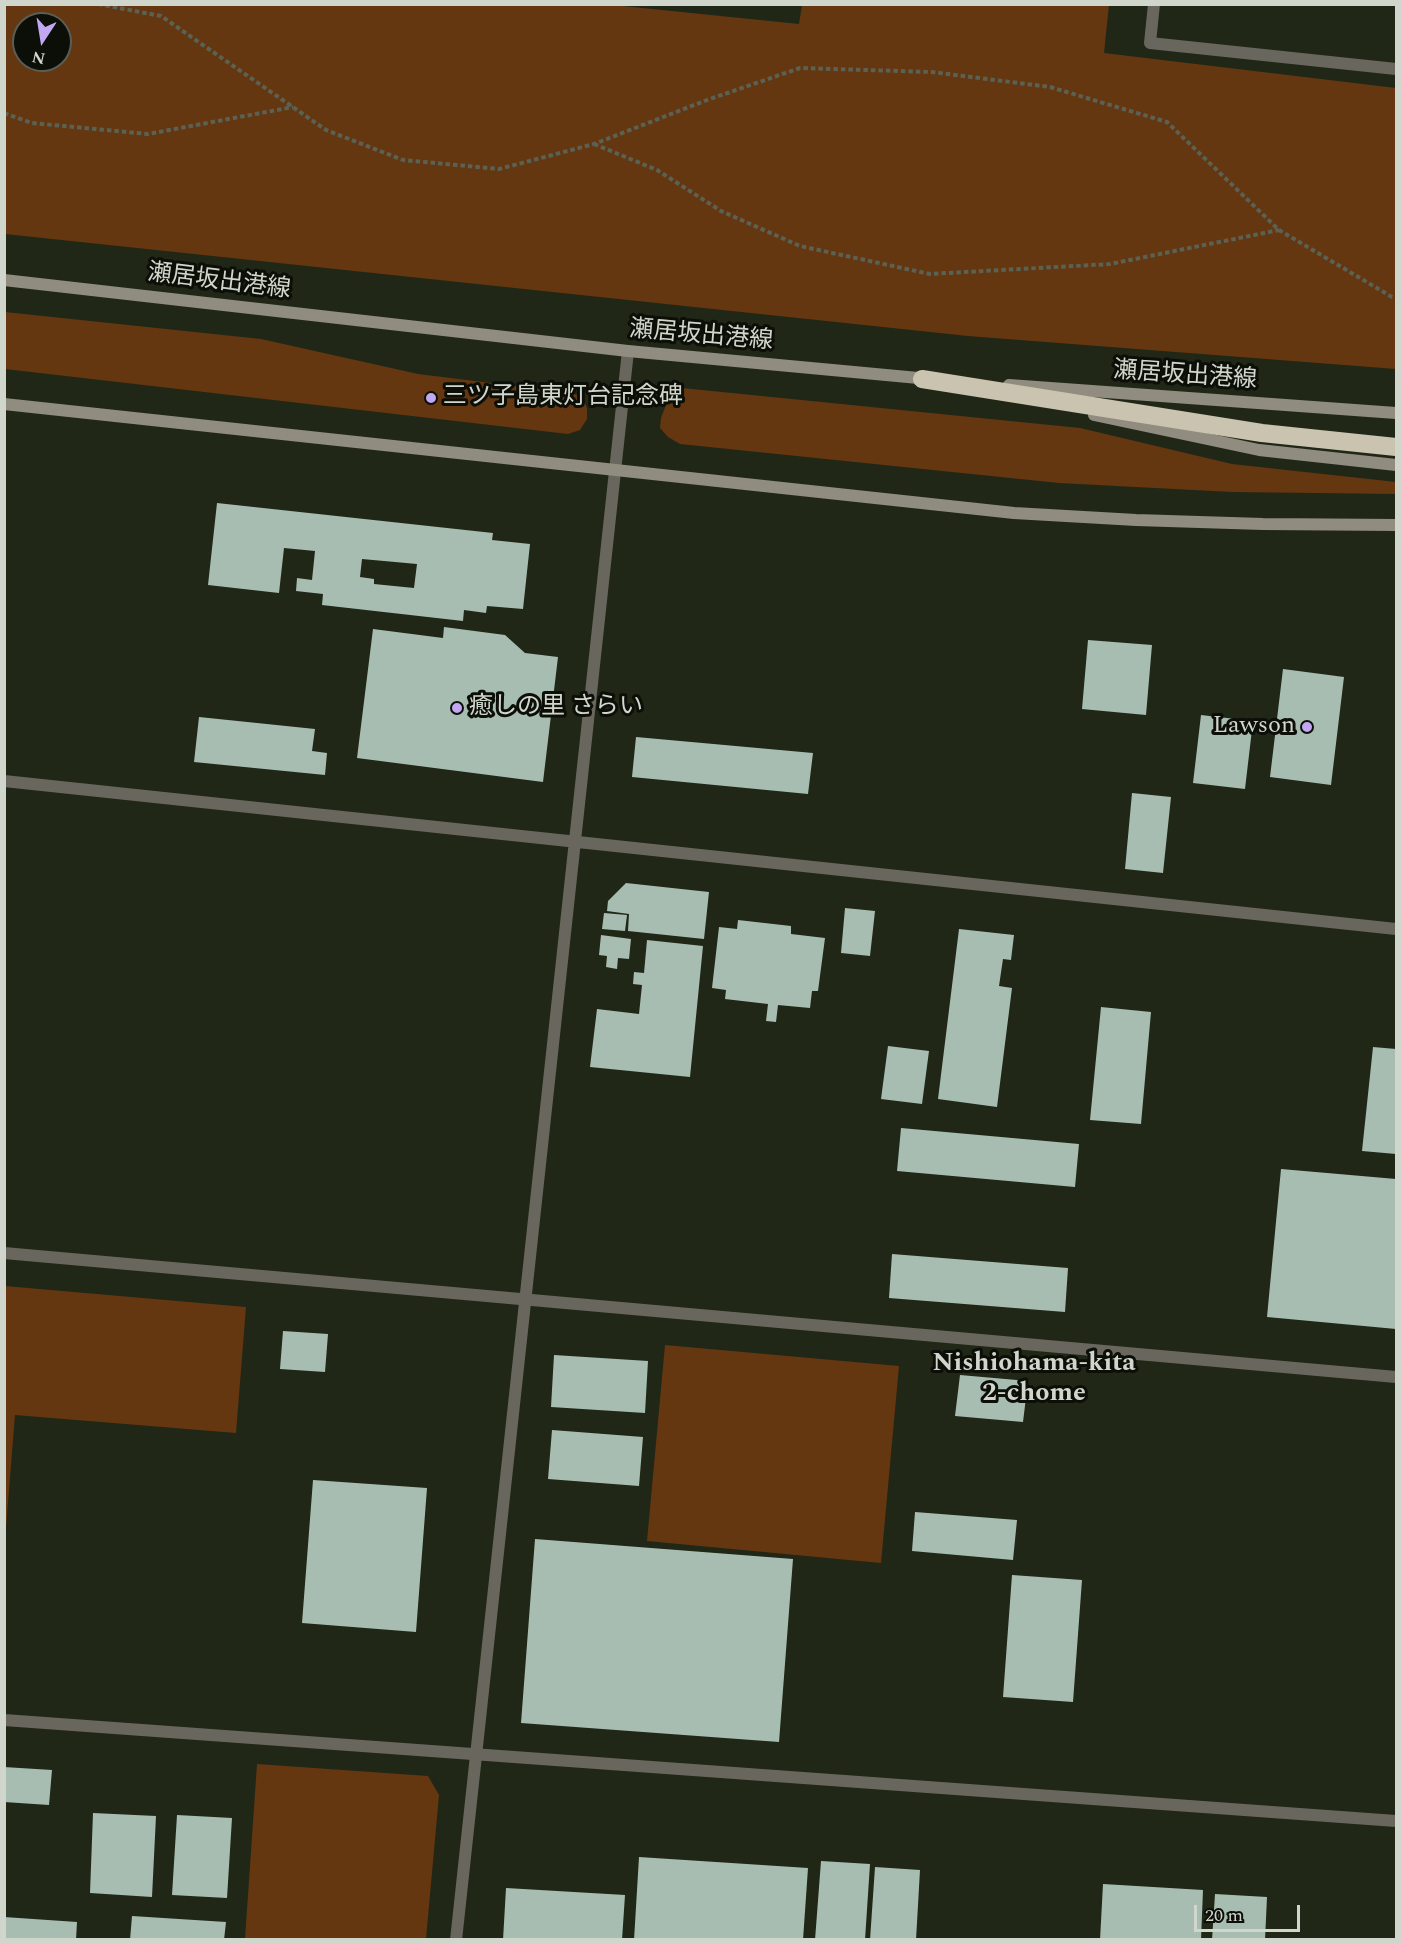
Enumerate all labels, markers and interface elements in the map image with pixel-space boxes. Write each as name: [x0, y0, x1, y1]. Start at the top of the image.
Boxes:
north arrow: [12, 12, 72, 72]
text: N: [30, 45, 48, 71]
street label: 瀬居坂出港線: [146, 260, 292, 306]
street label: 瀬居坂出港線: [628, 316, 774, 358]
street label: 瀬居坂出港線: [1112, 358, 1258, 396]
place label: 三ツ子島東灯台記念碑: [443, 384, 683, 412]
marker: 三ツ子島東灯台記念碑: [424, 391, 438, 405]
place label: 癒しの里 さらい: [469, 694, 643, 722]
marker: 癒しの里 さらい: [450, 701, 464, 715]
place label: Lawson: [1213, 713, 1295, 741]
marker: Lawson: [1300, 720, 1314, 734]
district label: Nishiohama-kita 2-chome: [932, 1349, 1136, 1410]
scale bar: [1197, 1893, 1304, 1931]
text: 20 m: [1205, 1902, 1243, 1929]

